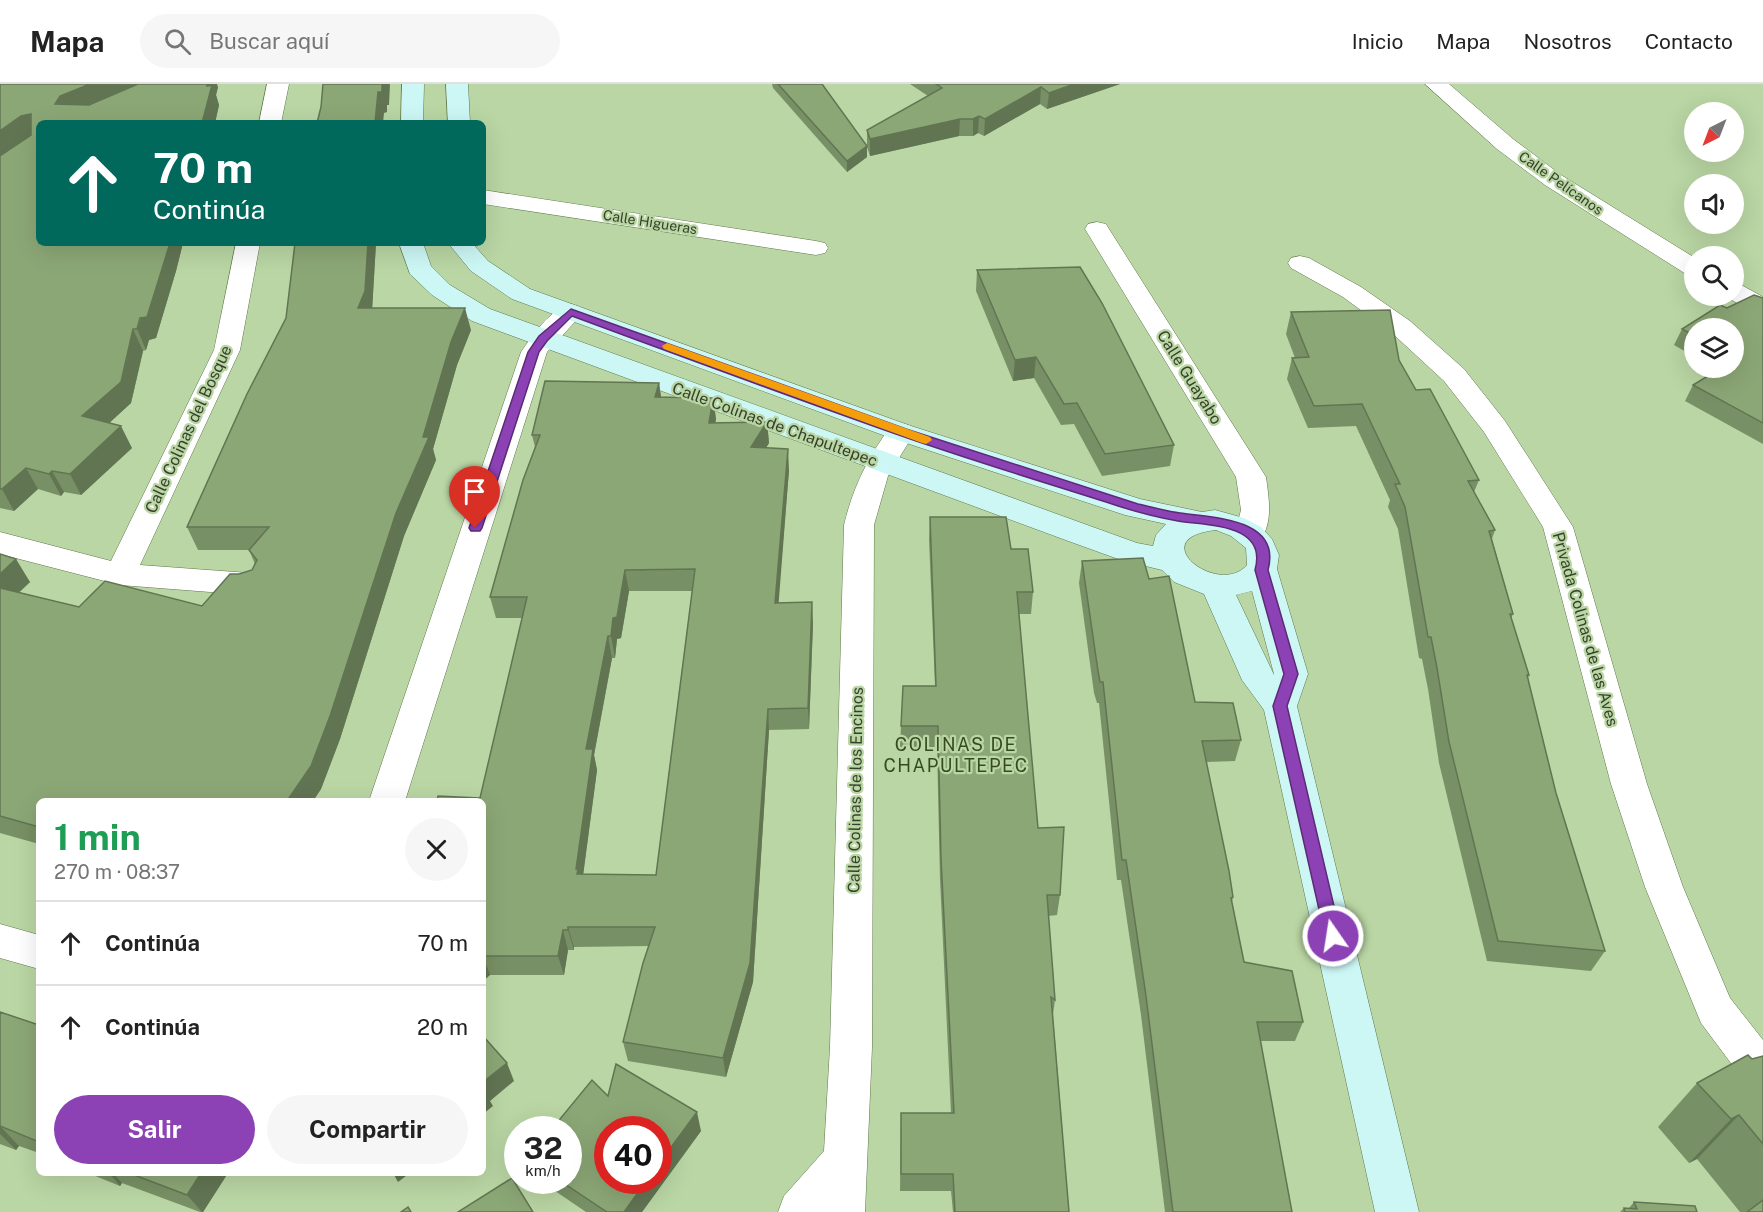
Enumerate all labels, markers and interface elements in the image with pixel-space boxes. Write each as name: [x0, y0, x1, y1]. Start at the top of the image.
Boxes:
search box: [140, 14, 560, 68]
text: Mapa: [30, 25, 104, 58]
icon: search: [161, 25, 194, 58]
text: Buscar aquí: [209, 28, 329, 54]
text: Inicio: [1352, 29, 1403, 54]
text: Mapa: [1436, 29, 1490, 54]
text: Nosotros: [1523, 29, 1612, 54]
text: Contacto: [1645, 29, 1733, 54]
north arrow: [1684, 102, 1744, 162]
map controls: [1684, 102, 1744, 378]
text: 70 m: [153, 143, 253, 192]
icon: ahead: [54, 144, 132, 222]
street label: Calle Pelícanos: [1516, 148, 1606, 218]
button: sound: [1684, 174, 1744, 234]
text: Continúa: [153, 193, 265, 225]
street label: Calle Higueras: [602, 207, 698, 237]
button: search: [1684, 246, 1744, 306]
button: layers: [1684, 318, 1744, 378]
street label: Calle Guayabo: [1153, 327, 1226, 428]
street label: Calle Colinas del Bosque: [141, 342, 236, 516]
street label: Calle Colinas de Chapultepec: [670, 378, 880, 471]
pin: [449, 466, 500, 528]
icon: arrive: [458, 475, 491, 508]
street label: Privada Colinas de las Aves: [1549, 530, 1622, 728]
street label: Calle Colinas de los Encinos: [844, 687, 867, 893]
district label: COLINAS DE CHAPULTEPEC: [883, 734, 1029, 776]
text: 1 min: [54, 816, 141, 858]
button: close: [405, 818, 468, 881]
text: 270 m · 08:37: [54, 860, 180, 884]
position arrow: [1301, 904, 1365, 968]
icon: ahead: [54, 927, 87, 960]
text: Continúa: [105, 930, 200, 956]
text: 70 m: [417, 930, 468, 956]
icon: ahead: [54, 1011, 87, 1044]
text: Continúa: [105, 1014, 200, 1040]
text: 20 m: [417, 1014, 468, 1040]
button: Salir: [54, 1095, 255, 1164]
button: Compartir: [267, 1095, 468, 1164]
speed limit sign: 40: [594, 1116, 672, 1194]
text: 32: [523, 1130, 563, 1166]
text: km/h: [525, 1162, 561, 1179]

